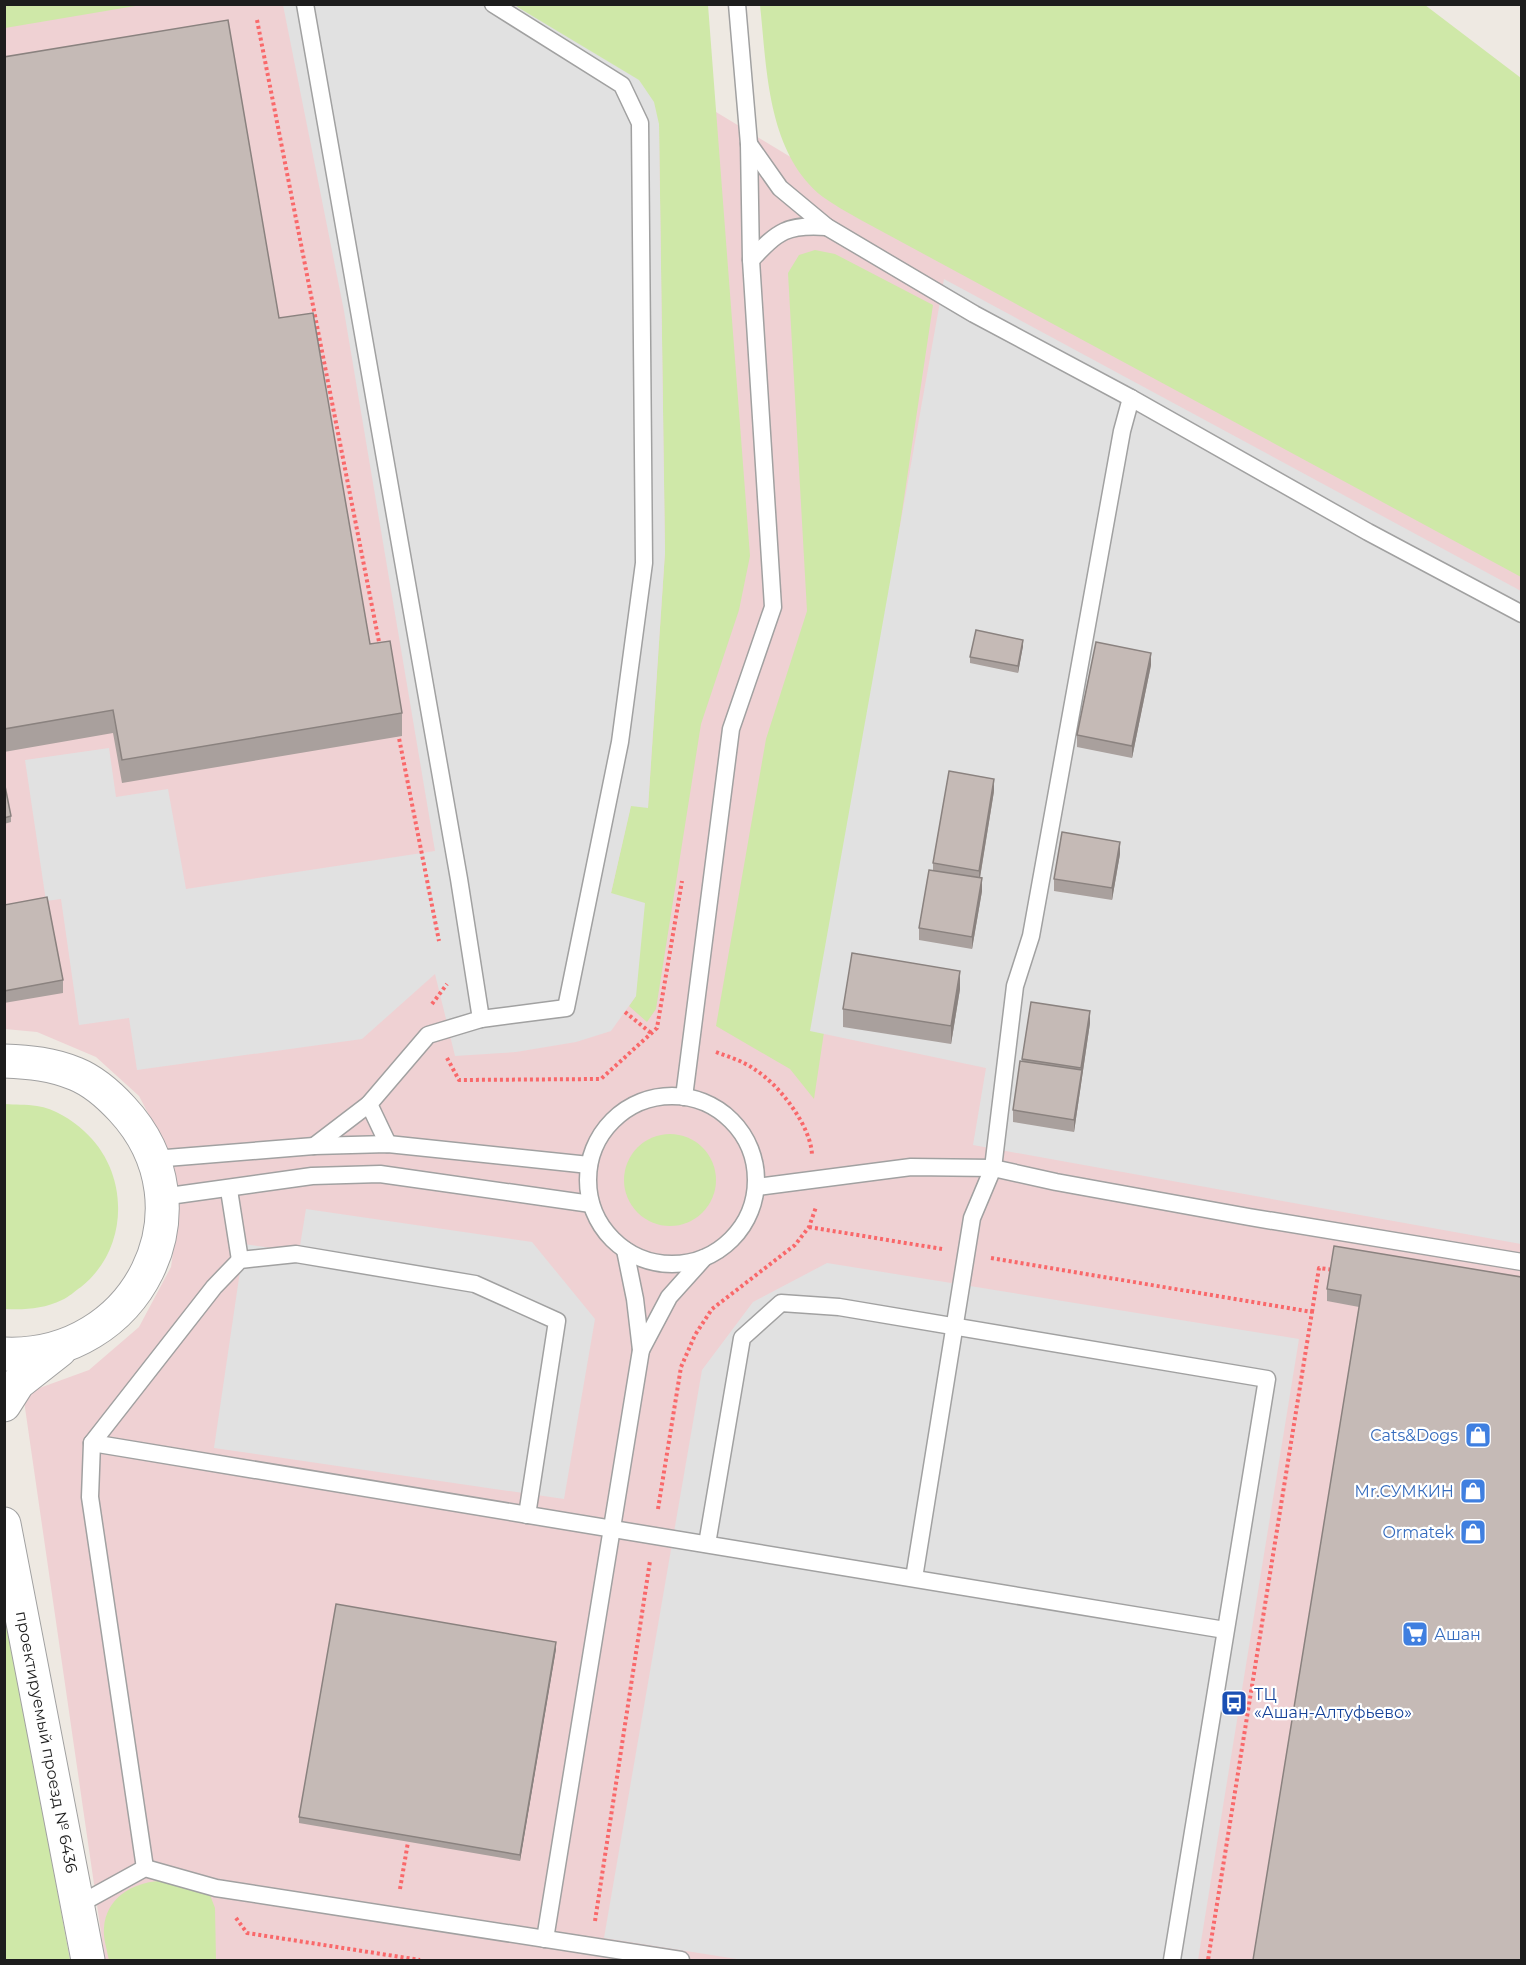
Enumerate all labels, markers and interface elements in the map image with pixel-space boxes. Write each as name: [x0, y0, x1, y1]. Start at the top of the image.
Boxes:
shop icon: Cats&Dogs: [1463, 1420, 1493, 1450]
place label: Cats&Dogs: [1370, 1426, 1458, 1445]
shop icon: Mr.СУМКИН: [1458, 1476, 1488, 1506]
place label: Mr.СУМКИН: [1355, 1482, 1454, 1501]
shop icon: Ormatek: [1458, 1517, 1488, 1547]
place label: Ormatek: [1382, 1523, 1454, 1542]
street label: проектируемый проезд № 6436: [12, 1610, 81, 1875]
supermarket icon: Ашан: [1400, 1619, 1430, 1649]
place label: Ашан: [1434, 1625, 1481, 1644]
place label: ТЦ «Ашан-Алтуфьево»: [1254, 1685, 1412, 1722]
bus stop icon: ТЦ «Ашан-Алтуфьево»: [1219, 1688, 1249, 1718]

